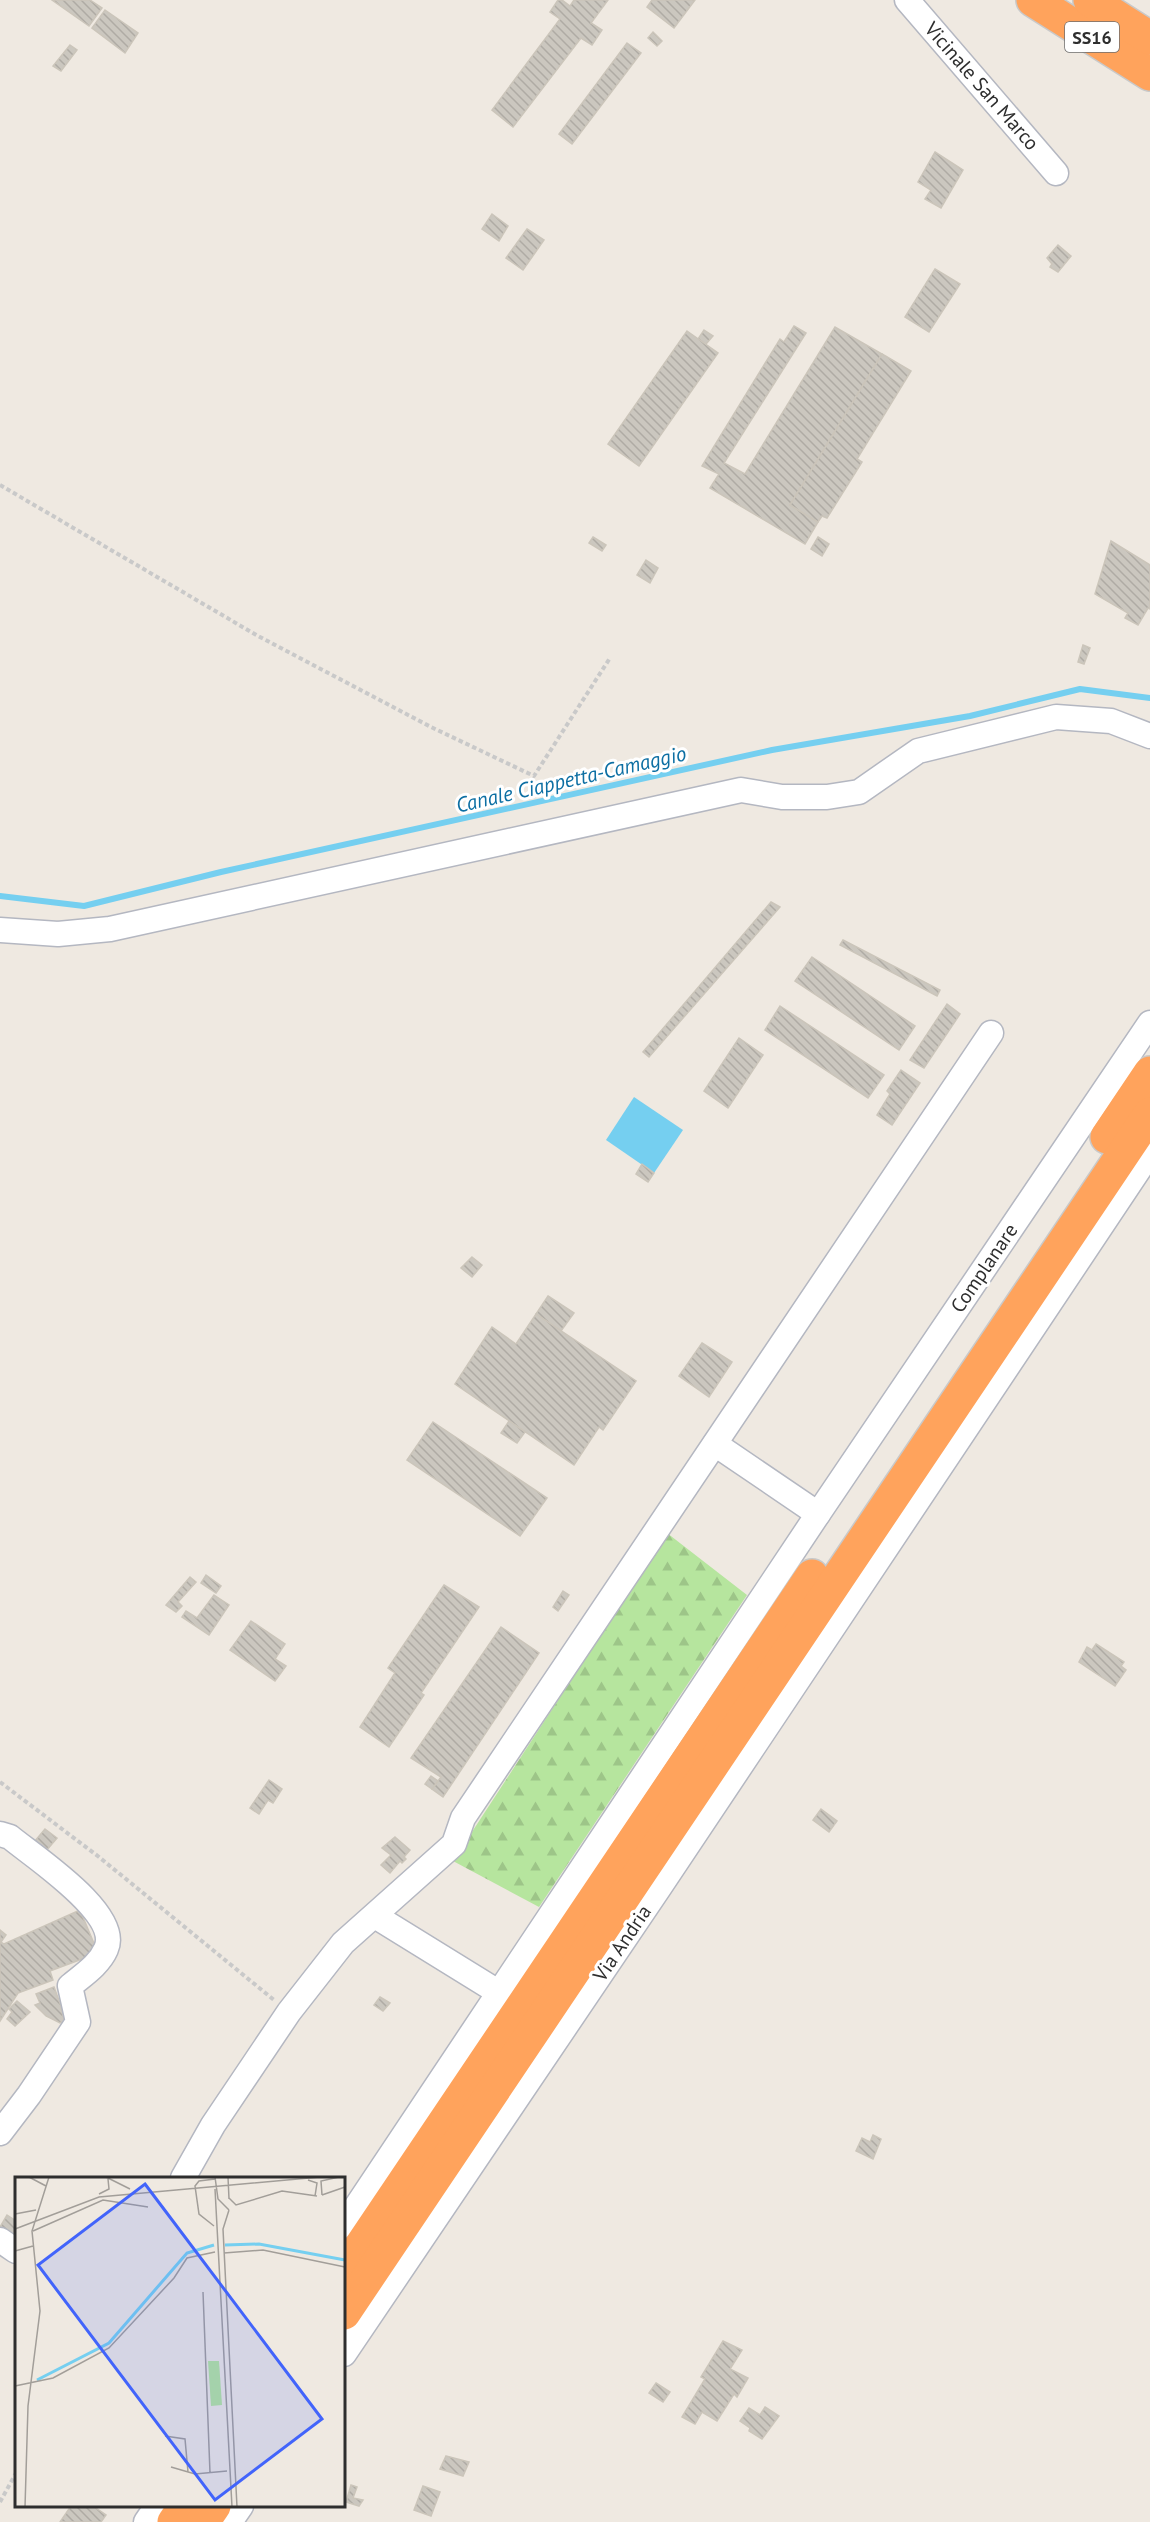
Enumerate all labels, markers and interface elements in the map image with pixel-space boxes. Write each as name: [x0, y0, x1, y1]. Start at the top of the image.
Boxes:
street label: Vicinale San Marco: [918, 16, 1045, 156]
road number: SS16: [1065, 22, 1119, 52]
water label: Canale Ciappetta-Camaggio: [453, 739, 689, 819]
street label: Complanare: [945, 1218, 1023, 1318]
street label: Via Andria: [586, 1900, 657, 1987]
inset map: [15, 2177, 345, 2507]

